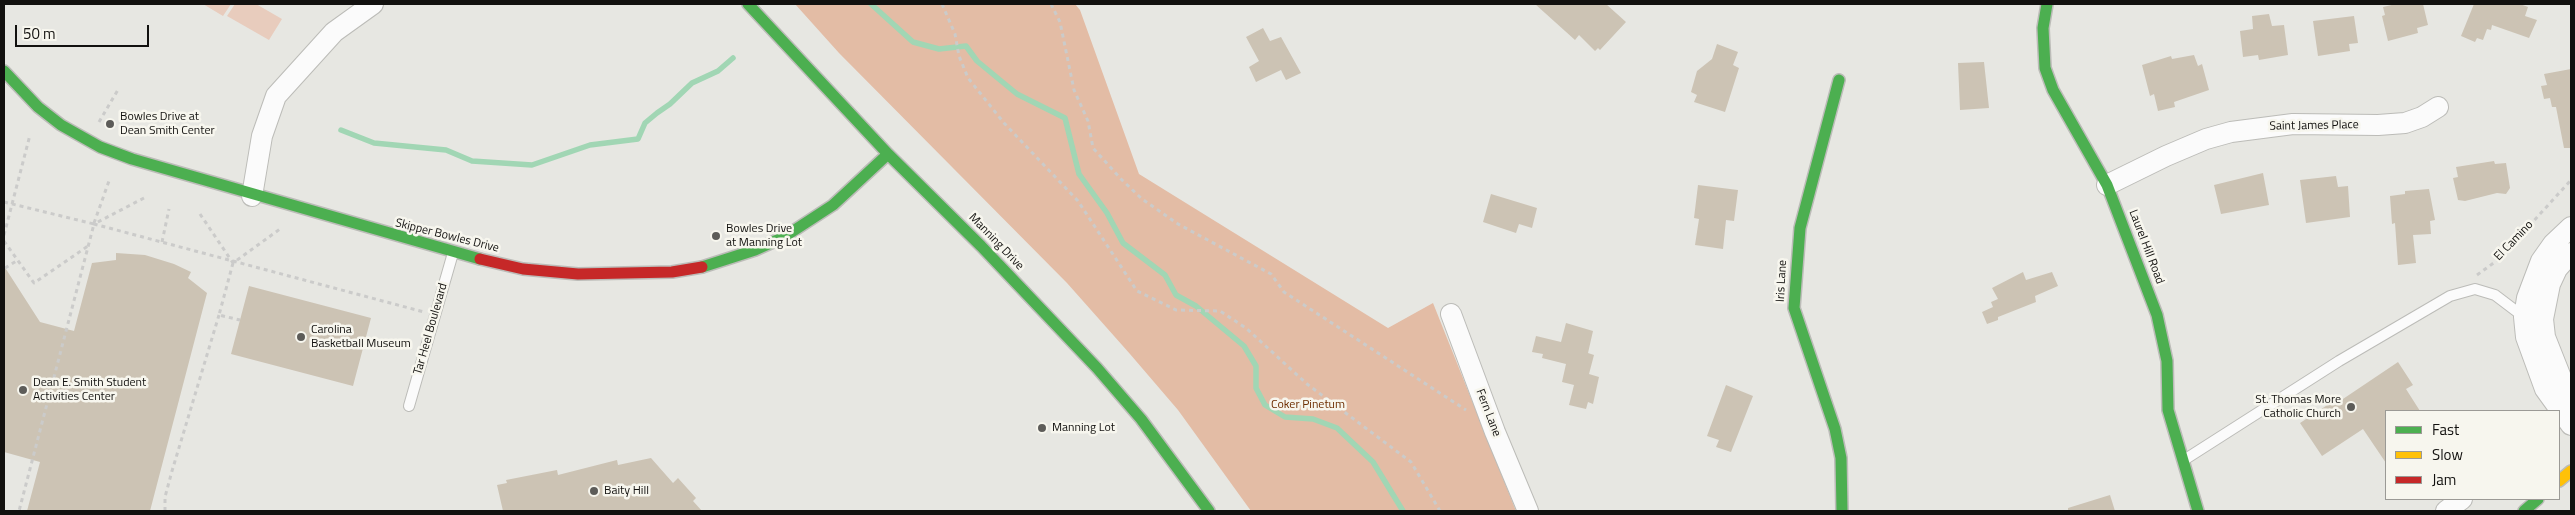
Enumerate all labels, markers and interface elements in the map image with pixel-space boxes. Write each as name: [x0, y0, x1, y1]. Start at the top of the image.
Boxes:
scale bar: [18, 15, 151, 47]
text: 50 m: [23, 22, 56, 45]
place label: Bowles Drive at Dean Smith Center: [120, 110, 215, 138]
marker: Bowles Drive at Dean Smith Center: [104, 118, 116, 130]
street label: Saint James Place: [2269, 118, 2359, 134]
street label: Laurel Hill Road: [2125, 208, 2167, 286]
street label: Manning Drive: [965, 211, 1027, 273]
street label: Skipper Bowles Drive: [394, 216, 500, 256]
street label: El Camino: [2491, 218, 2537, 264]
place label: Bowles Drive at Manning Lot: [726, 222, 802, 250]
marker: Bowles Drive at Manning Lot: [710, 230, 722, 242]
street label: Iris Lane: [1774, 260, 1790, 302]
street label: Tar Heel Boulevard: [411, 282, 451, 376]
place label: Carolina Basketball Museum: [311, 323, 411, 351]
marker: Carolina Basketball Museum: [295, 331, 307, 343]
place label: Dean E. Smith Student Activities Center: [33, 376, 146, 404]
marker: Dean E. Smith Student Activities Center: [17, 384, 29, 396]
street label: Fern Lane: [1472, 387, 1504, 439]
place label: St. Thomas More Catholic Church: [2255, 393, 2341, 421]
park label: Coker Pinetum: [1271, 398, 1345, 412]
marker: St. Thomas More Catholic Church: [2345, 401, 2357, 413]
legend: [2385, 410, 2560, 500]
text: Fast: [2432, 418, 2459, 441]
place label: Manning Lot: [1052, 421, 1115, 435]
marker: Manning Lot: [1036, 422, 1048, 434]
text: Slow: [2432, 443, 2463, 466]
text: Jam: [2432, 468, 2456, 491]
place label: Baity Hill: [604, 484, 649, 498]
marker: Baity Hill: [588, 485, 600, 497]

